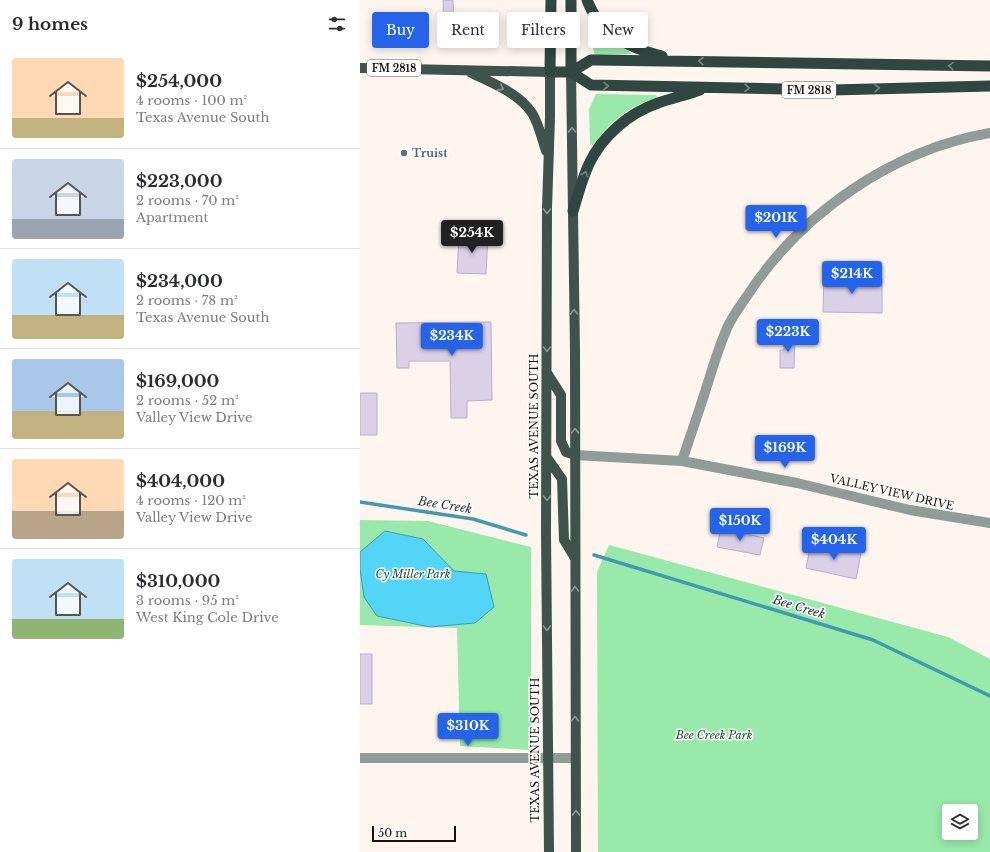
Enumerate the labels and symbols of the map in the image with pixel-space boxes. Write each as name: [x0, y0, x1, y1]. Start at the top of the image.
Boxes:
one-way arrow: [698, 57, 704, 65]
road number: FM 2818: [367, 60, 421, 76]
one-way arrow: [948, 62, 954, 71]
one-way arrow: [603, 81, 609, 90]
road number: FM 2818: [782, 82, 836, 98]
one-way arrow: [497, 83, 504, 91]
one-way arrow: [744, 84, 750, 92]
one-way arrow: [874, 84, 880, 93]
one-way arrow: [568, 127, 576, 133]
place label: Truist: [412, 146, 448, 160]
marker: Truist: [399, 148, 409, 158]
one-way arrow: [581, 170, 589, 177]
pin: $201K: [748, 205, 804, 239]
one-way arrow: [543, 208, 551, 214]
pin: $254K: [444, 220, 500, 254]
pin: $214K: [824, 261, 880, 295]
one-way arrow: [570, 309, 579, 315]
pin: $223K: [760, 319, 816, 353]
pin: $234K: [424, 323, 480, 357]
one-way arrow: [543, 346, 551, 352]
street label: TEXAS AVENUE SOUTH: [527, 354, 541, 498]
one-way arrow: [571, 428, 579, 434]
pin: $169K: [757, 435, 813, 469]
street label: VALLEY VIEW DRIVE: [828, 471, 955, 513]
water label: Bee Creek: [416, 493, 473, 516]
one-way arrow: [543, 495, 551, 501]
pin: $150K: [712, 508, 768, 542]
pin: $404K: [806, 527, 862, 561]
park label: Cy Miller Park: [376, 567, 451, 581]
one-way arrow: [571, 586, 579, 592]
water label: Bee Creek: [770, 591, 827, 622]
one-way arrow: [543, 625, 551, 631]
street label: TEXAS AVENUE SOUTH: [528, 678, 542, 822]
pin: $310K: [440, 713, 496, 747]
one-way arrow: [571, 716, 579, 722]
park label: Bee Creek Park: [675, 728, 753, 742]
one-way arrow: [572, 810, 580, 816]
scale bar: [372, 824, 456, 843]

